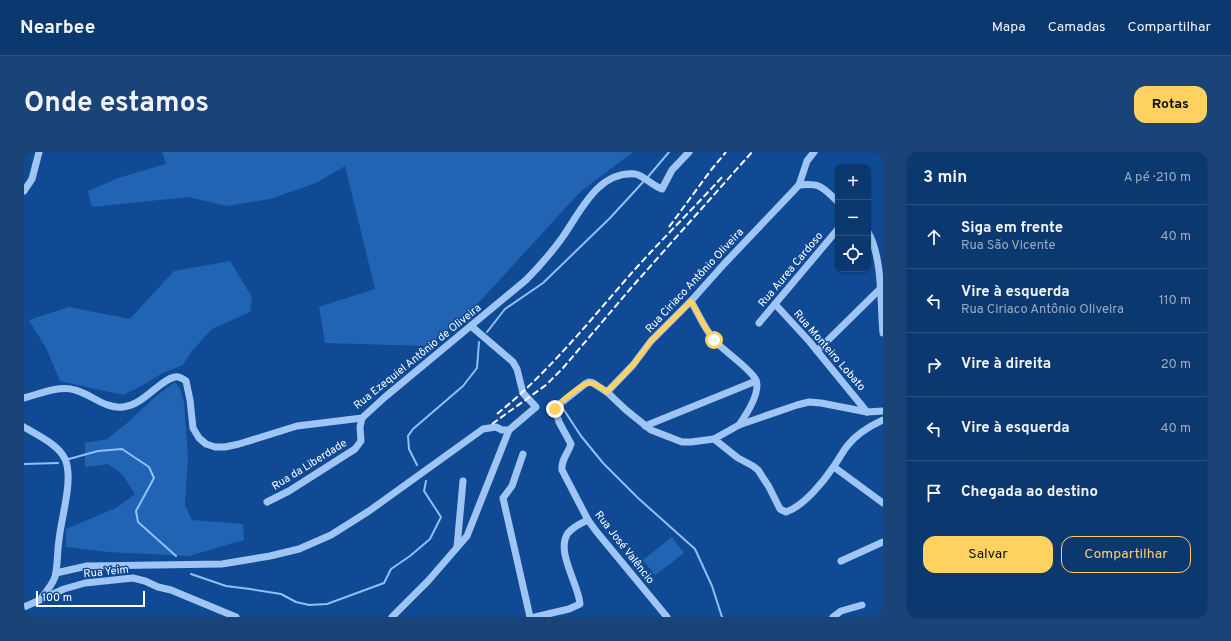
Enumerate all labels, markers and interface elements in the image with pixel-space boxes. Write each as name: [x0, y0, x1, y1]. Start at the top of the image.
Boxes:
text: Nearbee: [20, 16, 95, 40]
text: Mapa: [992, 19, 1026, 36]
text: Camadas: [1048, 19, 1106, 36]
text: Compartilhar: [1128, 19, 1211, 36]
text: Onde estamos: [24, 86, 209, 122]
button: Rotas: [1134, 86, 1207, 123]
map controls: [835, 164, 871, 272]
button: +: [835, 164, 871, 200]
text: 3 min: [923, 167, 967, 189]
text: A pé · 210 m: [1124, 170, 1191, 186]
button: −: [835, 200, 871, 236]
text: Siga em frente: [961, 219, 1063, 238]
street label: Rua Ciriaco Antônio Oliveira: [643, 225, 747, 336]
icon: ahead: [923, 226, 945, 248]
street label: Rua Aurea Cardoso: [755, 229, 826, 310]
text: 40 m: [1161, 229, 1191, 245]
button: locate: [835, 236, 871, 272]
text: Rua São Vicente: [961, 238, 1056, 254]
text: Vire à esquerda: [961, 283, 1070, 302]
icon: left: [923, 290, 945, 312]
text: 110 m: [1159, 293, 1191, 309]
street label: Rua Ezequiel Antônio de Oliveira: [351, 301, 484, 413]
text: Rua Ciriaco Antônio Oliveira: [961, 302, 1124, 318]
street label: Rua Monteiro Lobato: [790, 307, 868, 394]
route start: [705, 331, 723, 349]
icon: right: [923, 354, 945, 376]
text: Vire à direita: [961, 355, 1051, 374]
text: 20 m: [1161, 357, 1191, 373]
route end: [546, 400, 564, 418]
icon: left: [923, 418, 945, 440]
text: Vire à esquerda: [961, 419, 1070, 438]
text: 40 m: [1161, 421, 1191, 437]
street label: Rua da Liberdade: [269, 436, 350, 494]
icon: arrive: [923, 482, 945, 504]
text: Chegada ao destino: [961, 483, 1098, 502]
street label: Rua José Valêncio: [591, 508, 657, 587]
button: Salvar: [923, 536, 1053, 573]
button: Compartilhar: [1061, 536, 1191, 573]
street label: Rua Yeim: [83, 563, 129, 581]
scale bar: [36, 589, 145, 608]
text: 100 m: [42, 591, 72, 605]

